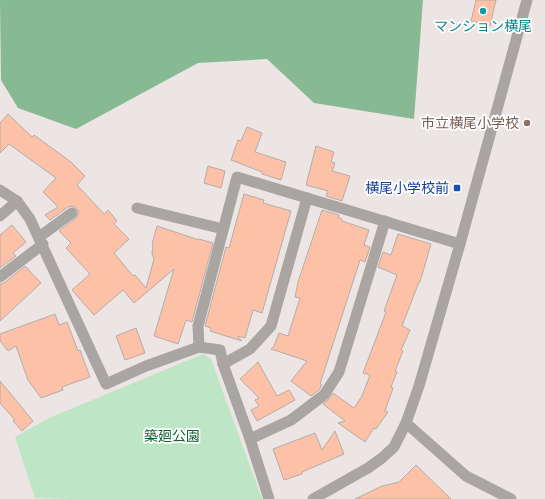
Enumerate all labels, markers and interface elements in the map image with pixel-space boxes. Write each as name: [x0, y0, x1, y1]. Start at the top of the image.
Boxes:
marker: マンション横尾: [478, 6, 488, 16]
place label: マンション横尾: [434, 16, 532, 35]
place label: 市立横尾小学校: [421, 113, 519, 132]
marker: 市立横尾小学校: [522, 118, 532, 128]
place label: 横尾小学校前: [365, 178, 449, 197]
marker: 横尾小学校前: [452, 183, 462, 193]
park label: 築廻公園: [144, 426, 200, 445]

